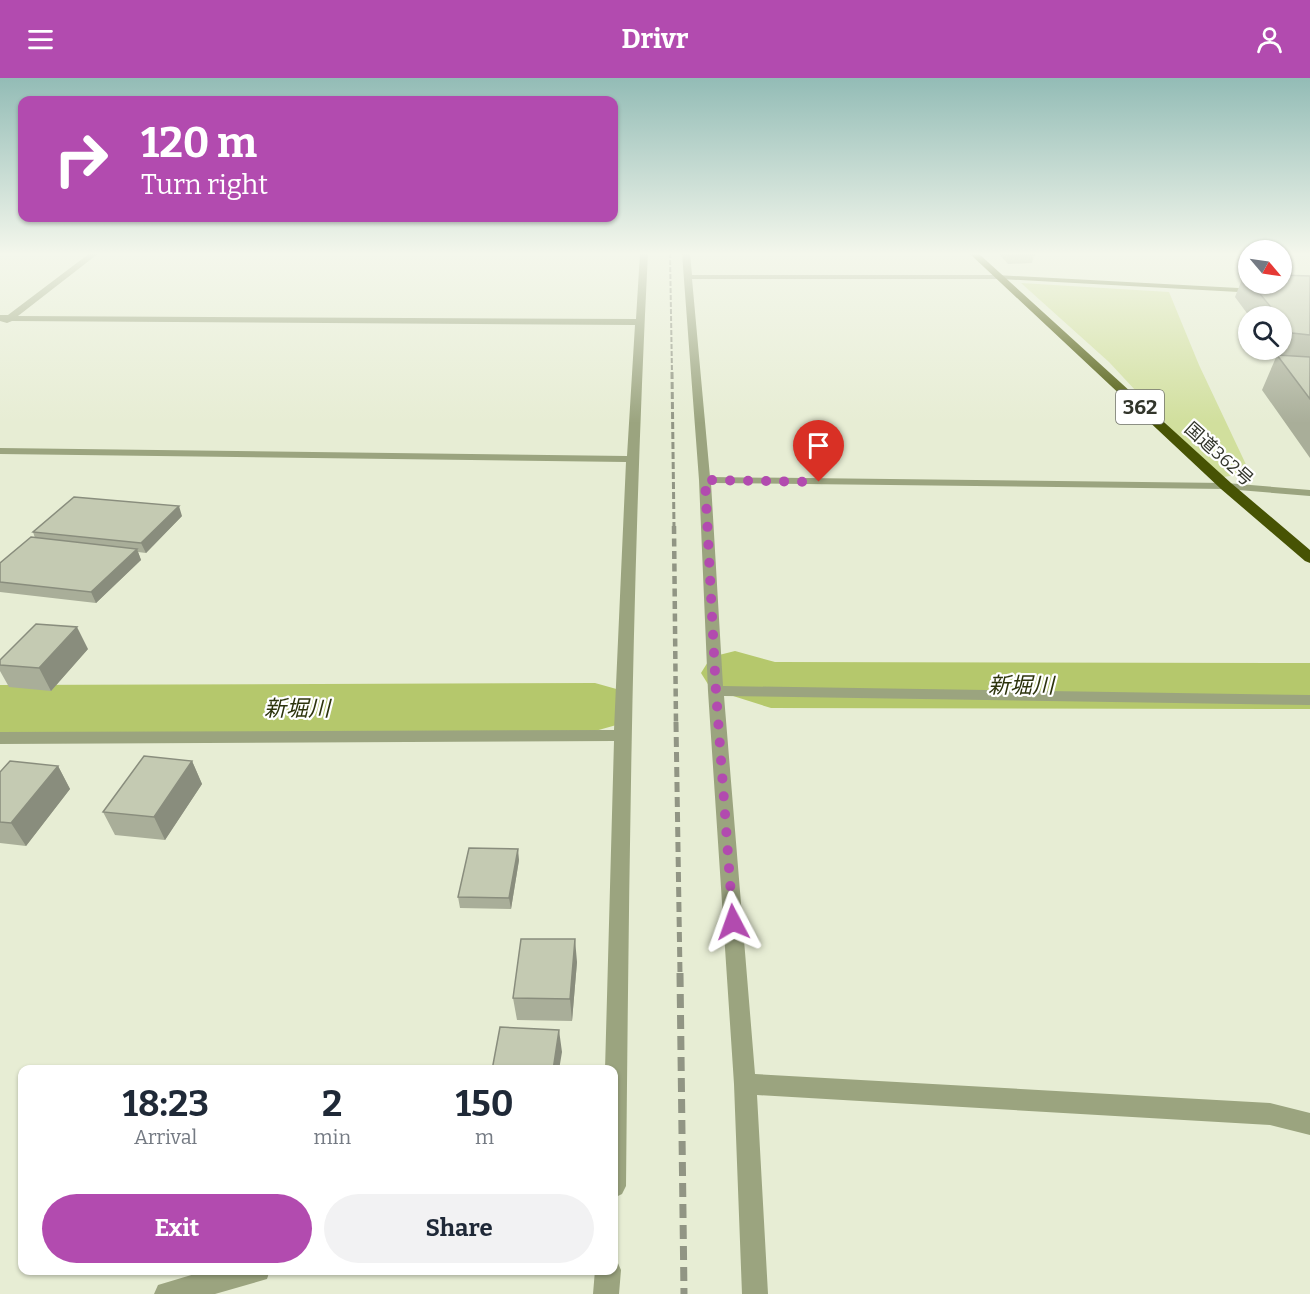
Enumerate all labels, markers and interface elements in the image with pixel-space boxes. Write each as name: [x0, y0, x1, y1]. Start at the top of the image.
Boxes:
icon: menu: [24, 23, 57, 56]
text: Drivr: [622, 23, 688, 55]
icon: person: [1253, 23, 1286, 56]
text: 120 m: [141, 118, 257, 168]
icon: right: [42, 120, 120, 198]
text: Turn right: [141, 169, 268, 201]
north arrow: [1238, 240, 1292, 294]
map controls: [1238, 240, 1292, 360]
button: search: [1238, 306, 1292, 360]
road number: 362: [1116, 390, 1164, 424]
street label: 国道362号: [1180, 418, 1258, 490]
pin: [793, 420, 844, 482]
icon: arrive: [802, 429, 835, 462]
water label: 新堀川: [988, 672, 1056, 699]
water label: 新堀川: [264, 695, 332, 722]
position arrow: [701, 890, 765, 954]
text: 18:23: [122, 1082, 209, 1126]
text: 2: [322, 1082, 342, 1126]
text: 150: [456, 1082, 514, 1126]
text: Arrival: [134, 1125, 197, 1149]
text: min: [313, 1125, 351, 1149]
text: m: [475, 1125, 494, 1149]
button: Exit: [42, 1194, 312, 1263]
button: Share: [324, 1194, 594, 1263]

